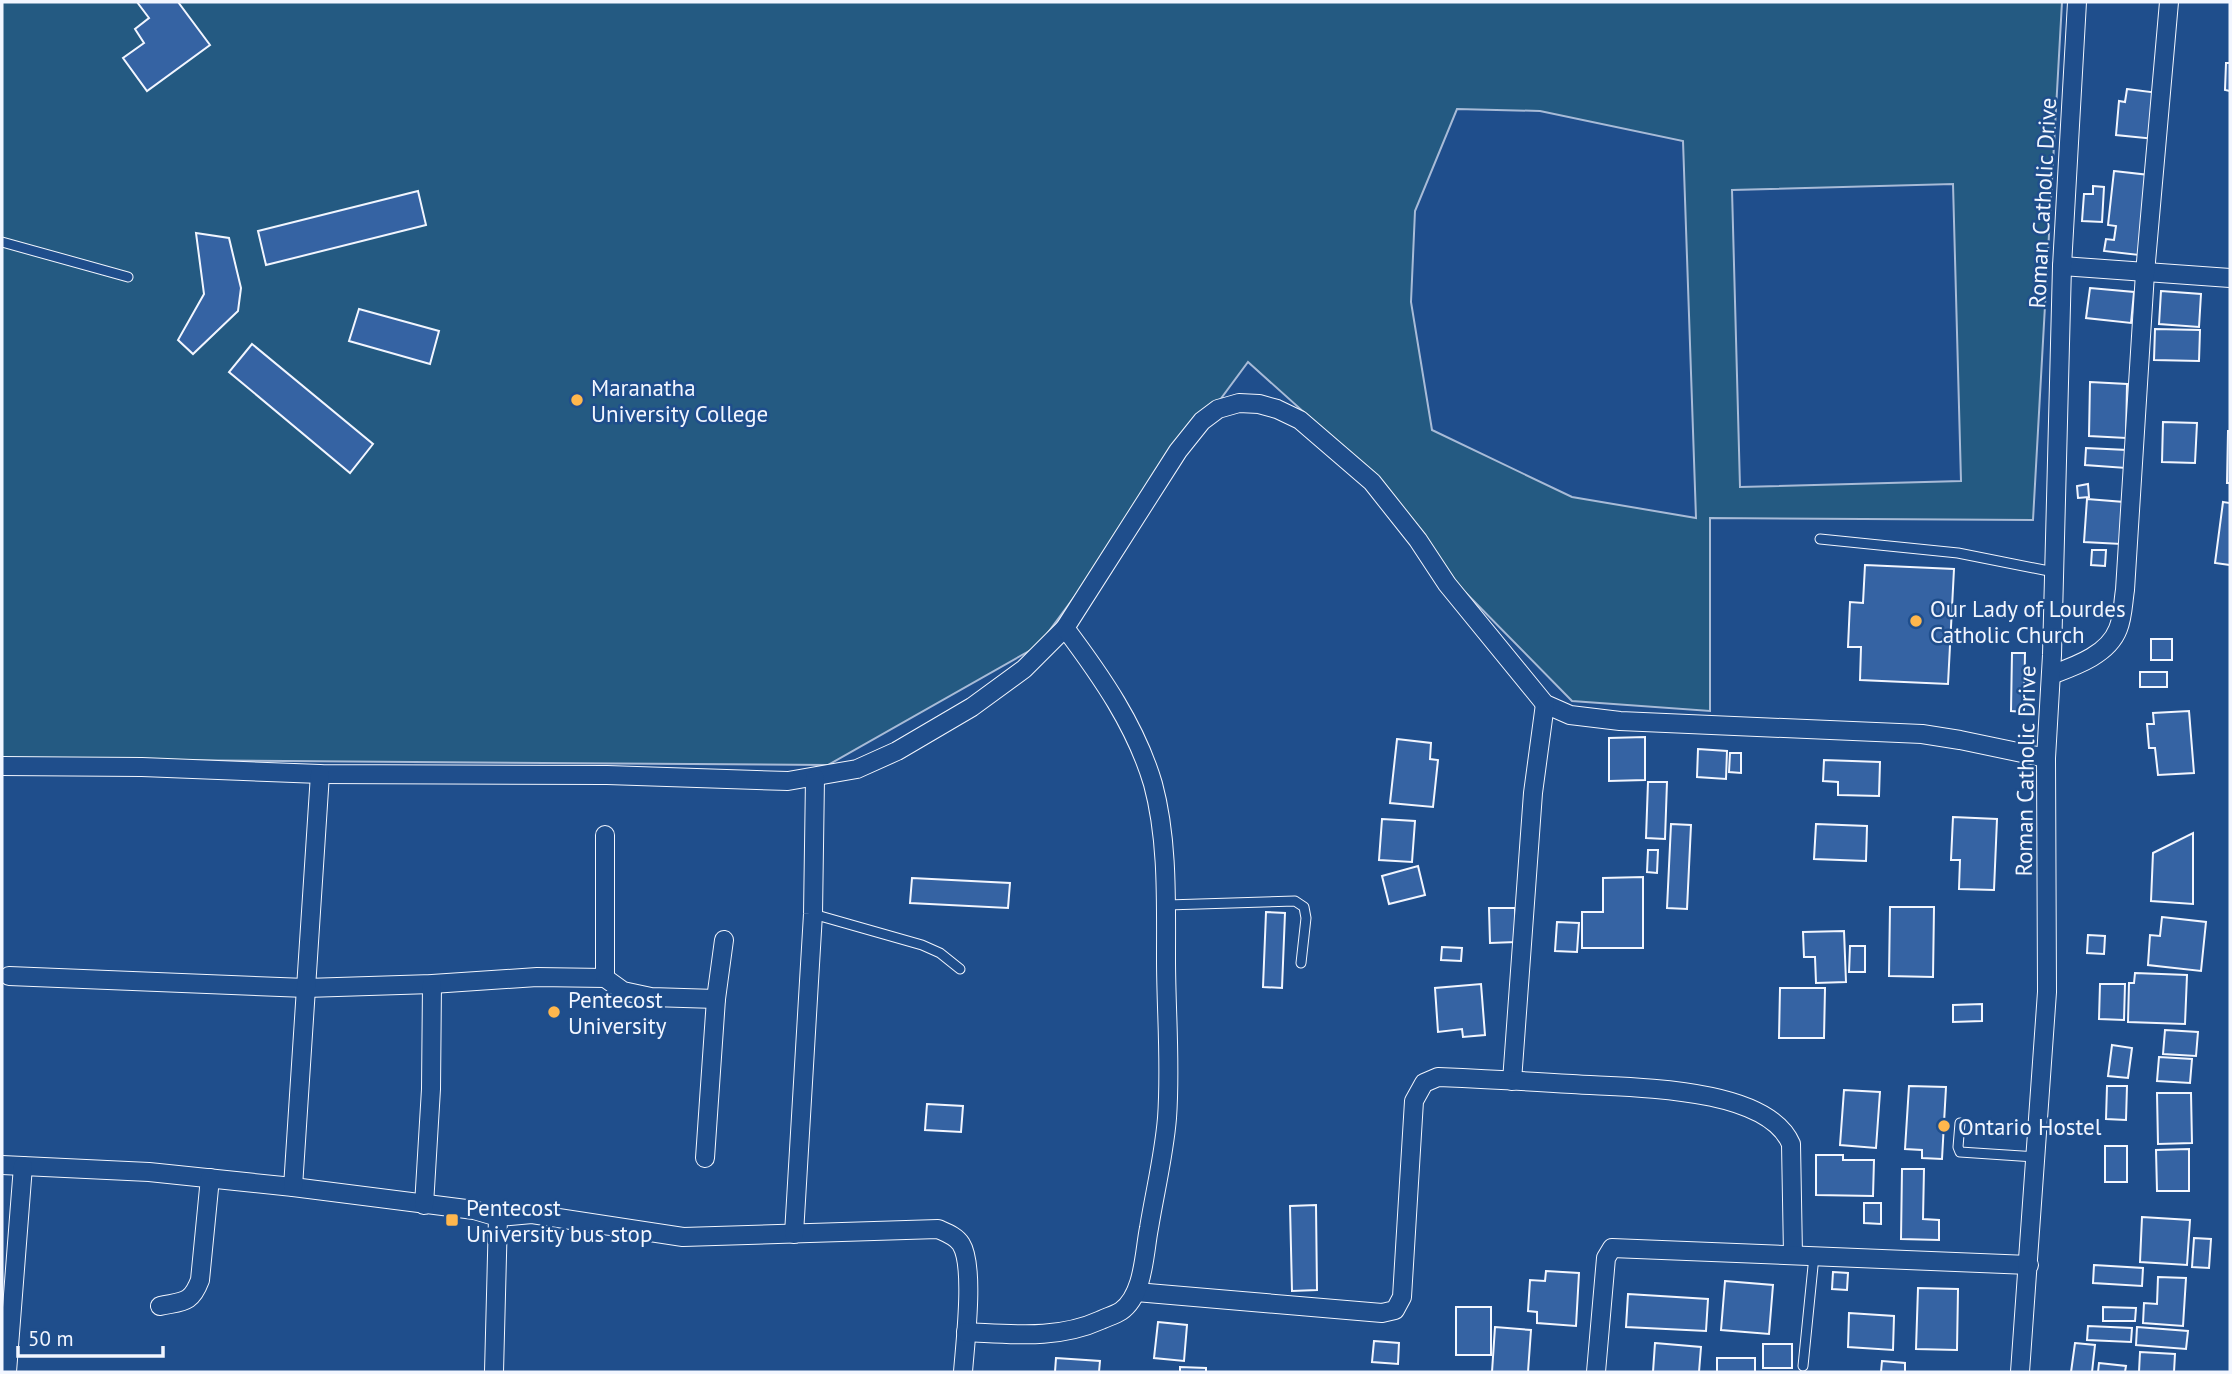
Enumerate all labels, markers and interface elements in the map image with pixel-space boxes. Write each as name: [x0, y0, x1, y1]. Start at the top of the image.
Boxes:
street label: Roman Catholic Drive: [2022, 97, 2062, 309]
place label: Maranatha University College: [591, 373, 768, 428]
marker: Maranatha University College: [569, 392, 585, 408]
place label: Our Lady of Lourdes Catholic Church: [1930, 594, 2126, 649]
marker: Our Lady of Lourdes Catholic Church: [1908, 613, 1924, 629]
street label: Roman Catholic Drive: [2009, 665, 2041, 877]
place label: Pentecost University: [568, 985, 667, 1040]
marker: Pentecost University: [546, 1004, 562, 1020]
place label: Ontario Hostel: [1958, 1112, 2102, 1141]
marker: Ontario Hostel: [1936, 1118, 1952, 1134]
place label: Pentecost University bus stop: [466, 1193, 652, 1248]
marker: Pentecost University bus stop: [444, 1212, 460, 1228]
scale bar: [18, 1314, 163, 1358]
text: 50 m: [28, 1325, 74, 1352]

